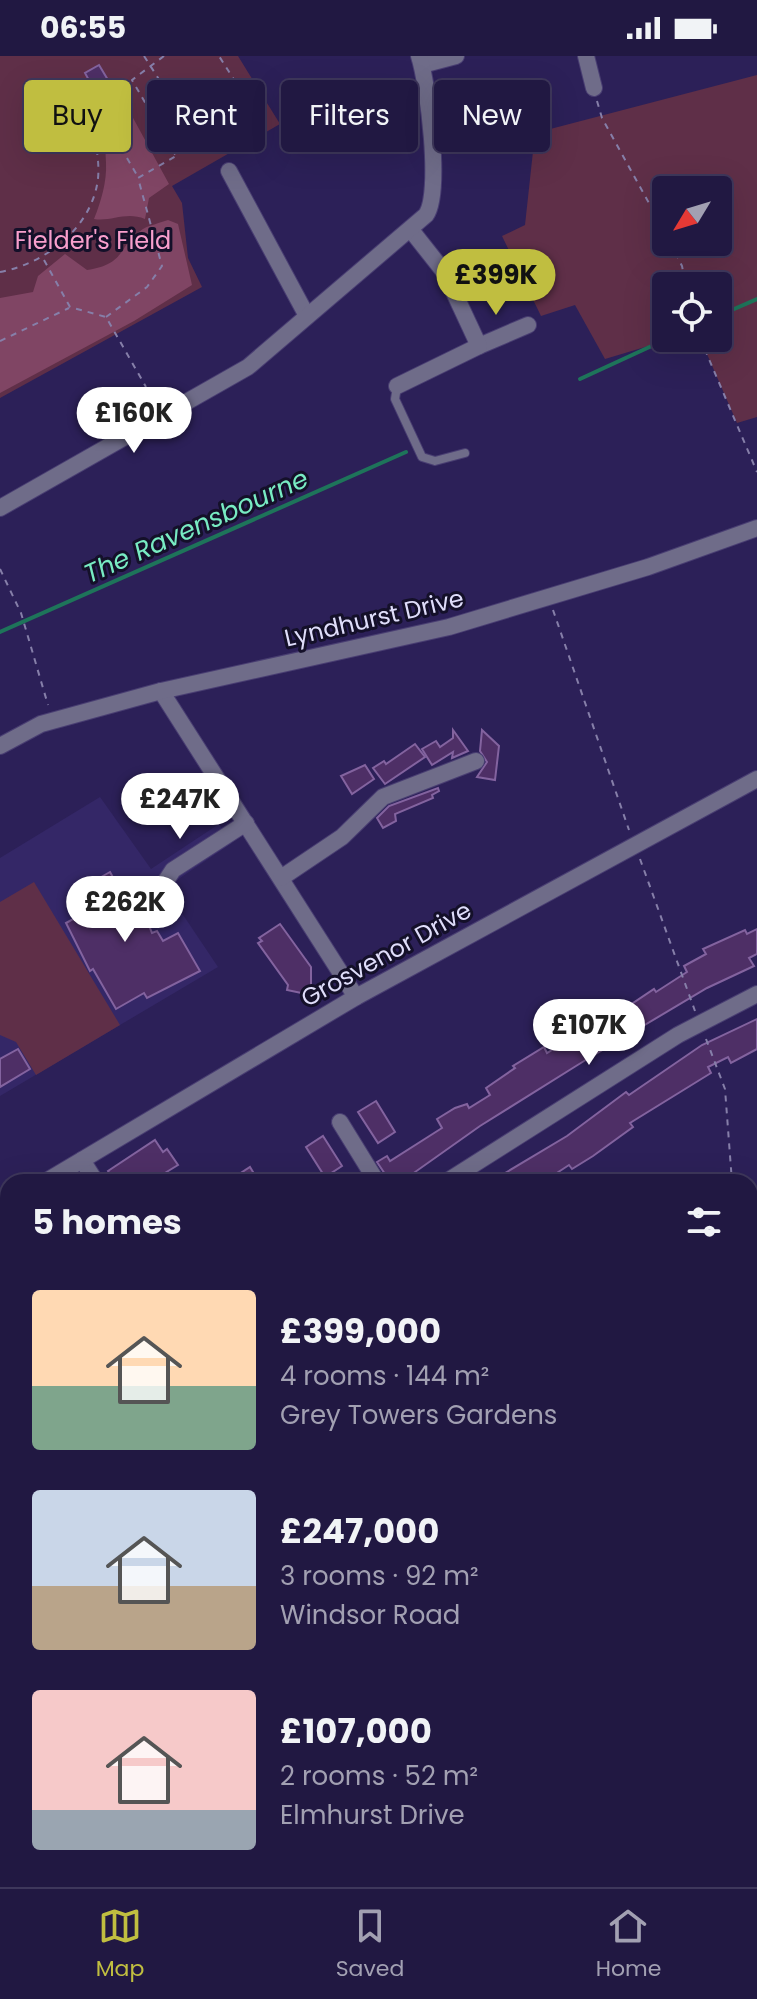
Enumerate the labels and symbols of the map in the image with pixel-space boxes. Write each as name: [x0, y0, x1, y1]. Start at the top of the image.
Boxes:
north arrow: [652, 176, 732, 256]
park label: Fielder's Field: [15, 224, 171, 257]
pin: £399K: [440, 249, 552, 317]
pin: £160K: [78, 387, 190, 455]
water label: The Ravensbourne: [78, 460, 314, 592]
street label: Lyndhurst Drive: [281, 581, 467, 655]
pin: £247K: [124, 773, 236, 841]
pin: £262K: [69, 876, 181, 944]
street label: Grosvenor Drive: [295, 893, 477, 1015]
pin: £107K: [533, 999, 645, 1067]

